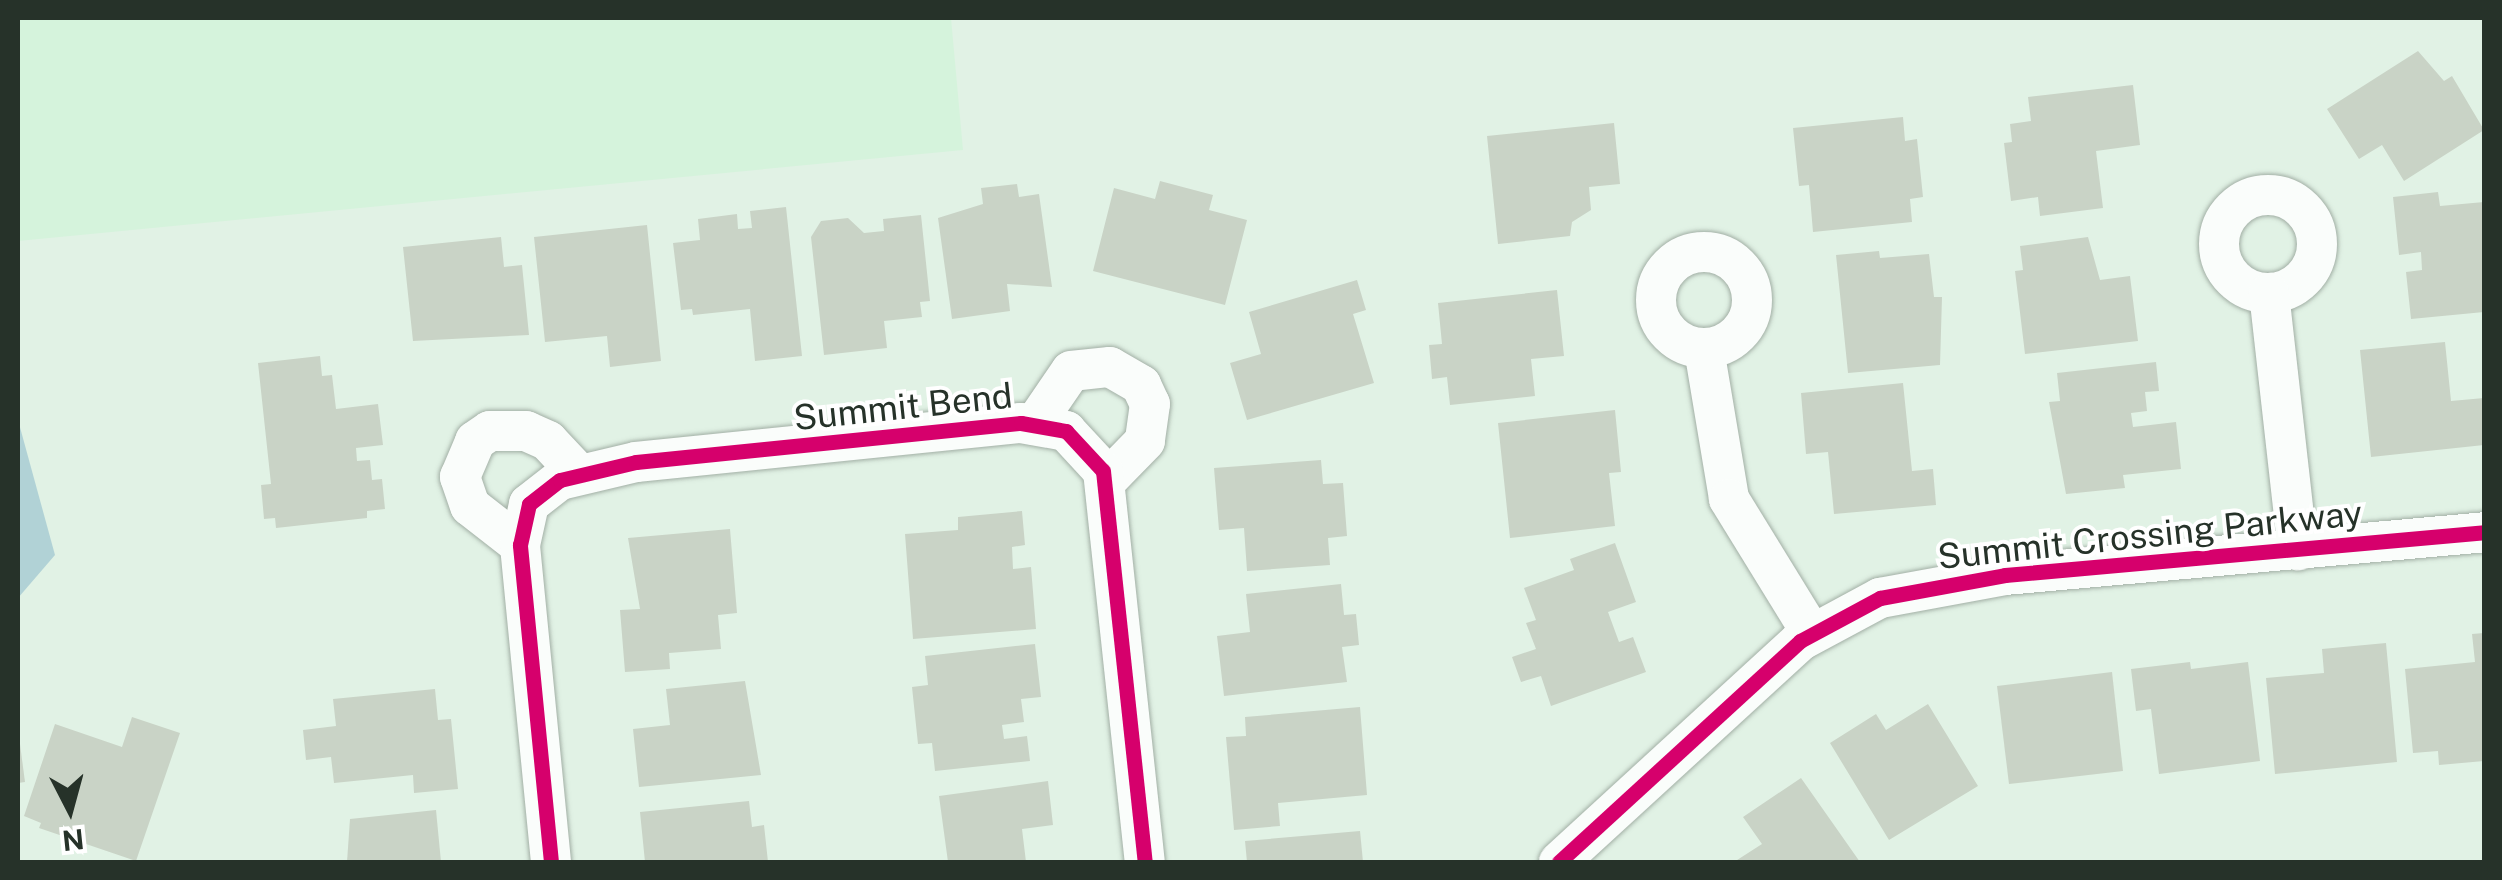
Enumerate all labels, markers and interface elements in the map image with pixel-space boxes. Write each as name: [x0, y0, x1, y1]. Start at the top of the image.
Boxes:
street label: Summit Bend: [791, 375, 1015, 439]
street label: Summit Crossing Parkway: [1936, 492, 2364, 578]
north arrow: [20, 760, 120, 860]
text: N: [61, 823, 86, 858]

